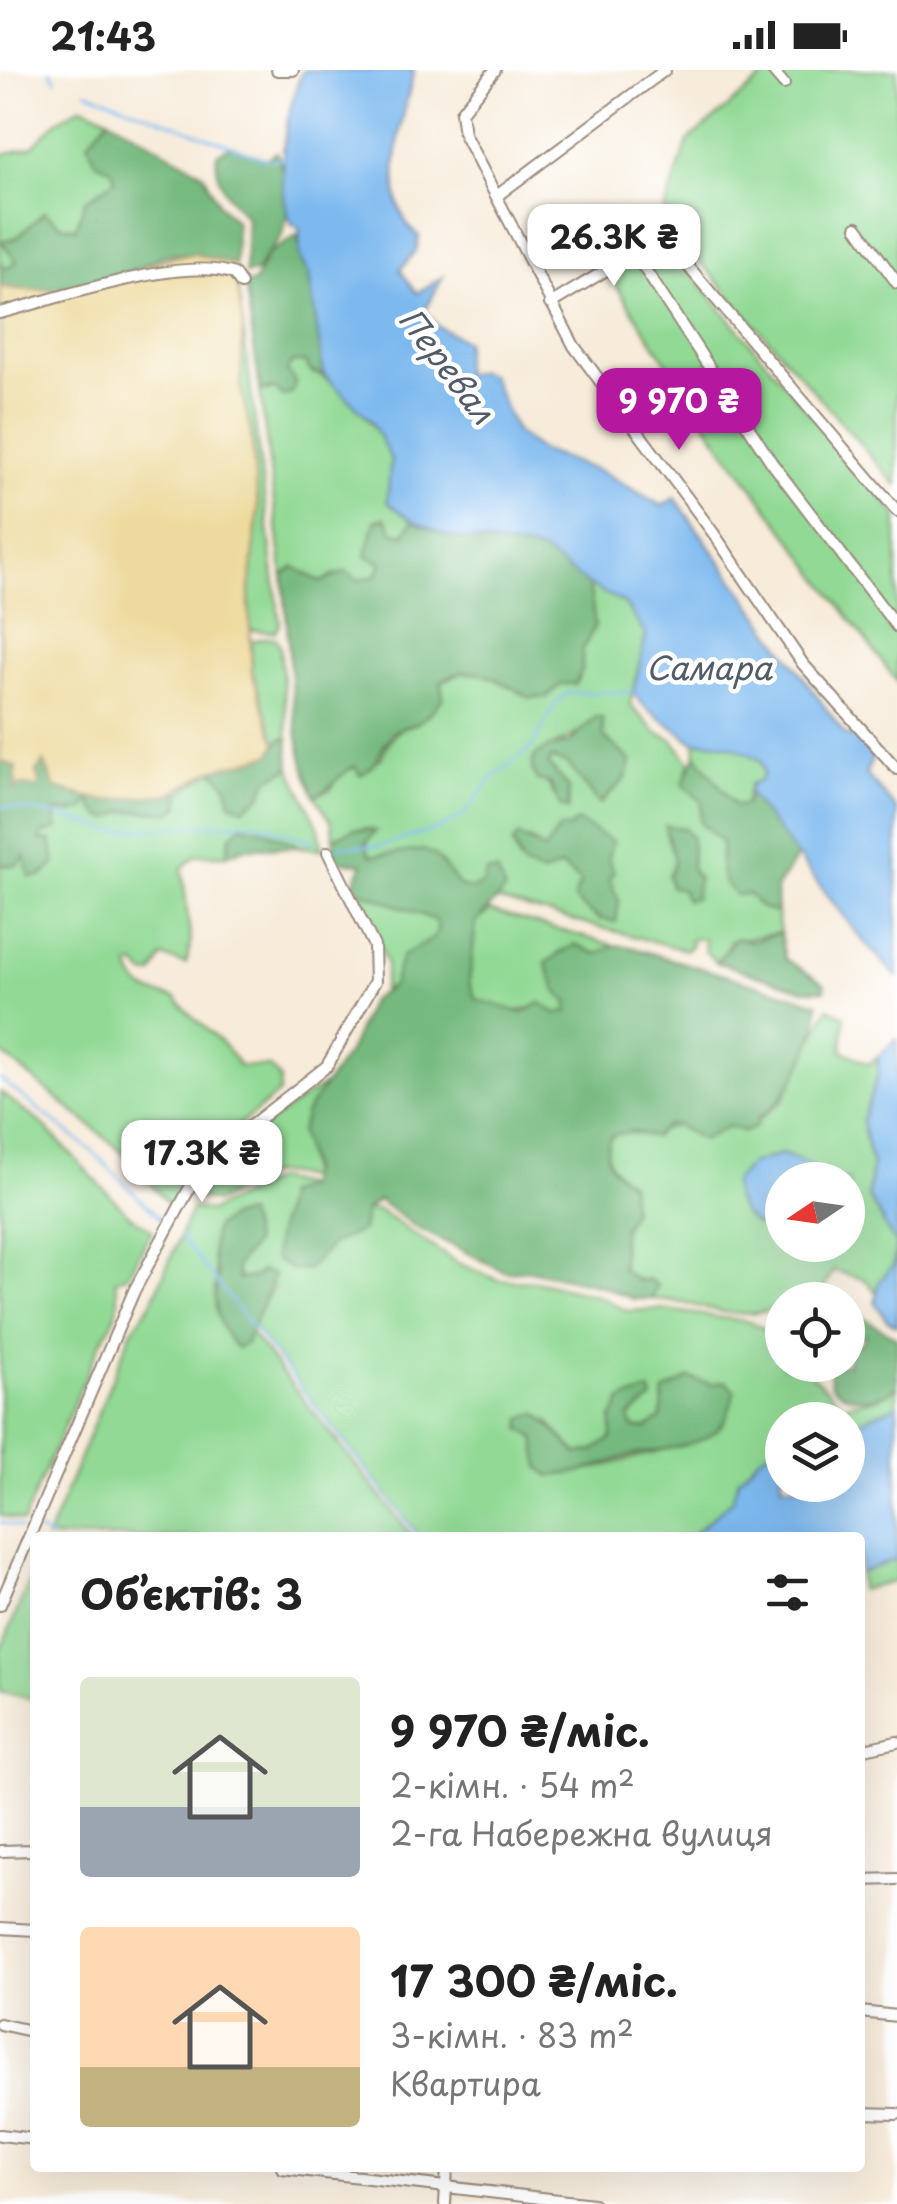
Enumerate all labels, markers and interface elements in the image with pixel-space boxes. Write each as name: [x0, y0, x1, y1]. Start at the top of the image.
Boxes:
text: 21:43: [50, 7, 156, 64]
pin: 26.3K ₴: [522, 204, 706, 289]
text: 26.3K ₴: [549, 212, 679, 260]
water label: Перевал: [388, 297, 508, 433]
pin: 9 970 ₴: [587, 368, 771, 453]
text: 9 970 ₴: [619, 376, 739, 424]
water label: Самара: [646, 643, 773, 691]
pin: 17.3K ₴: [110, 1120, 294, 1205]
text: 17.3K ₴: [143, 1128, 261, 1176]
north arrow: [765, 1162, 865, 1262]
map controls: [765, 1162, 865, 1502]
button: locate: [765, 1282, 865, 1382]
button: layers: [765, 1402, 865, 1502]
text: Об’єктів: 3: [80, 1561, 303, 1624]
icon: filters: [760, 1565, 815, 1620]
text: 9 970 ₴/міс.: [390, 1698, 650, 1761]
icon: home: [160, 1717, 280, 1837]
text: 2-кімн. · 54 m²: [390, 1761, 635, 1809]
text: 2-га Набережна вулиця: [390, 1809, 773, 1857]
text: 17 300 ₴/міс.: [390, 1948, 678, 2011]
icon: home: [160, 1967, 280, 2087]
text: 3-кімн. · 83 m²: [390, 2011, 634, 2059]
text: Квартира: [390, 2059, 541, 2107]

